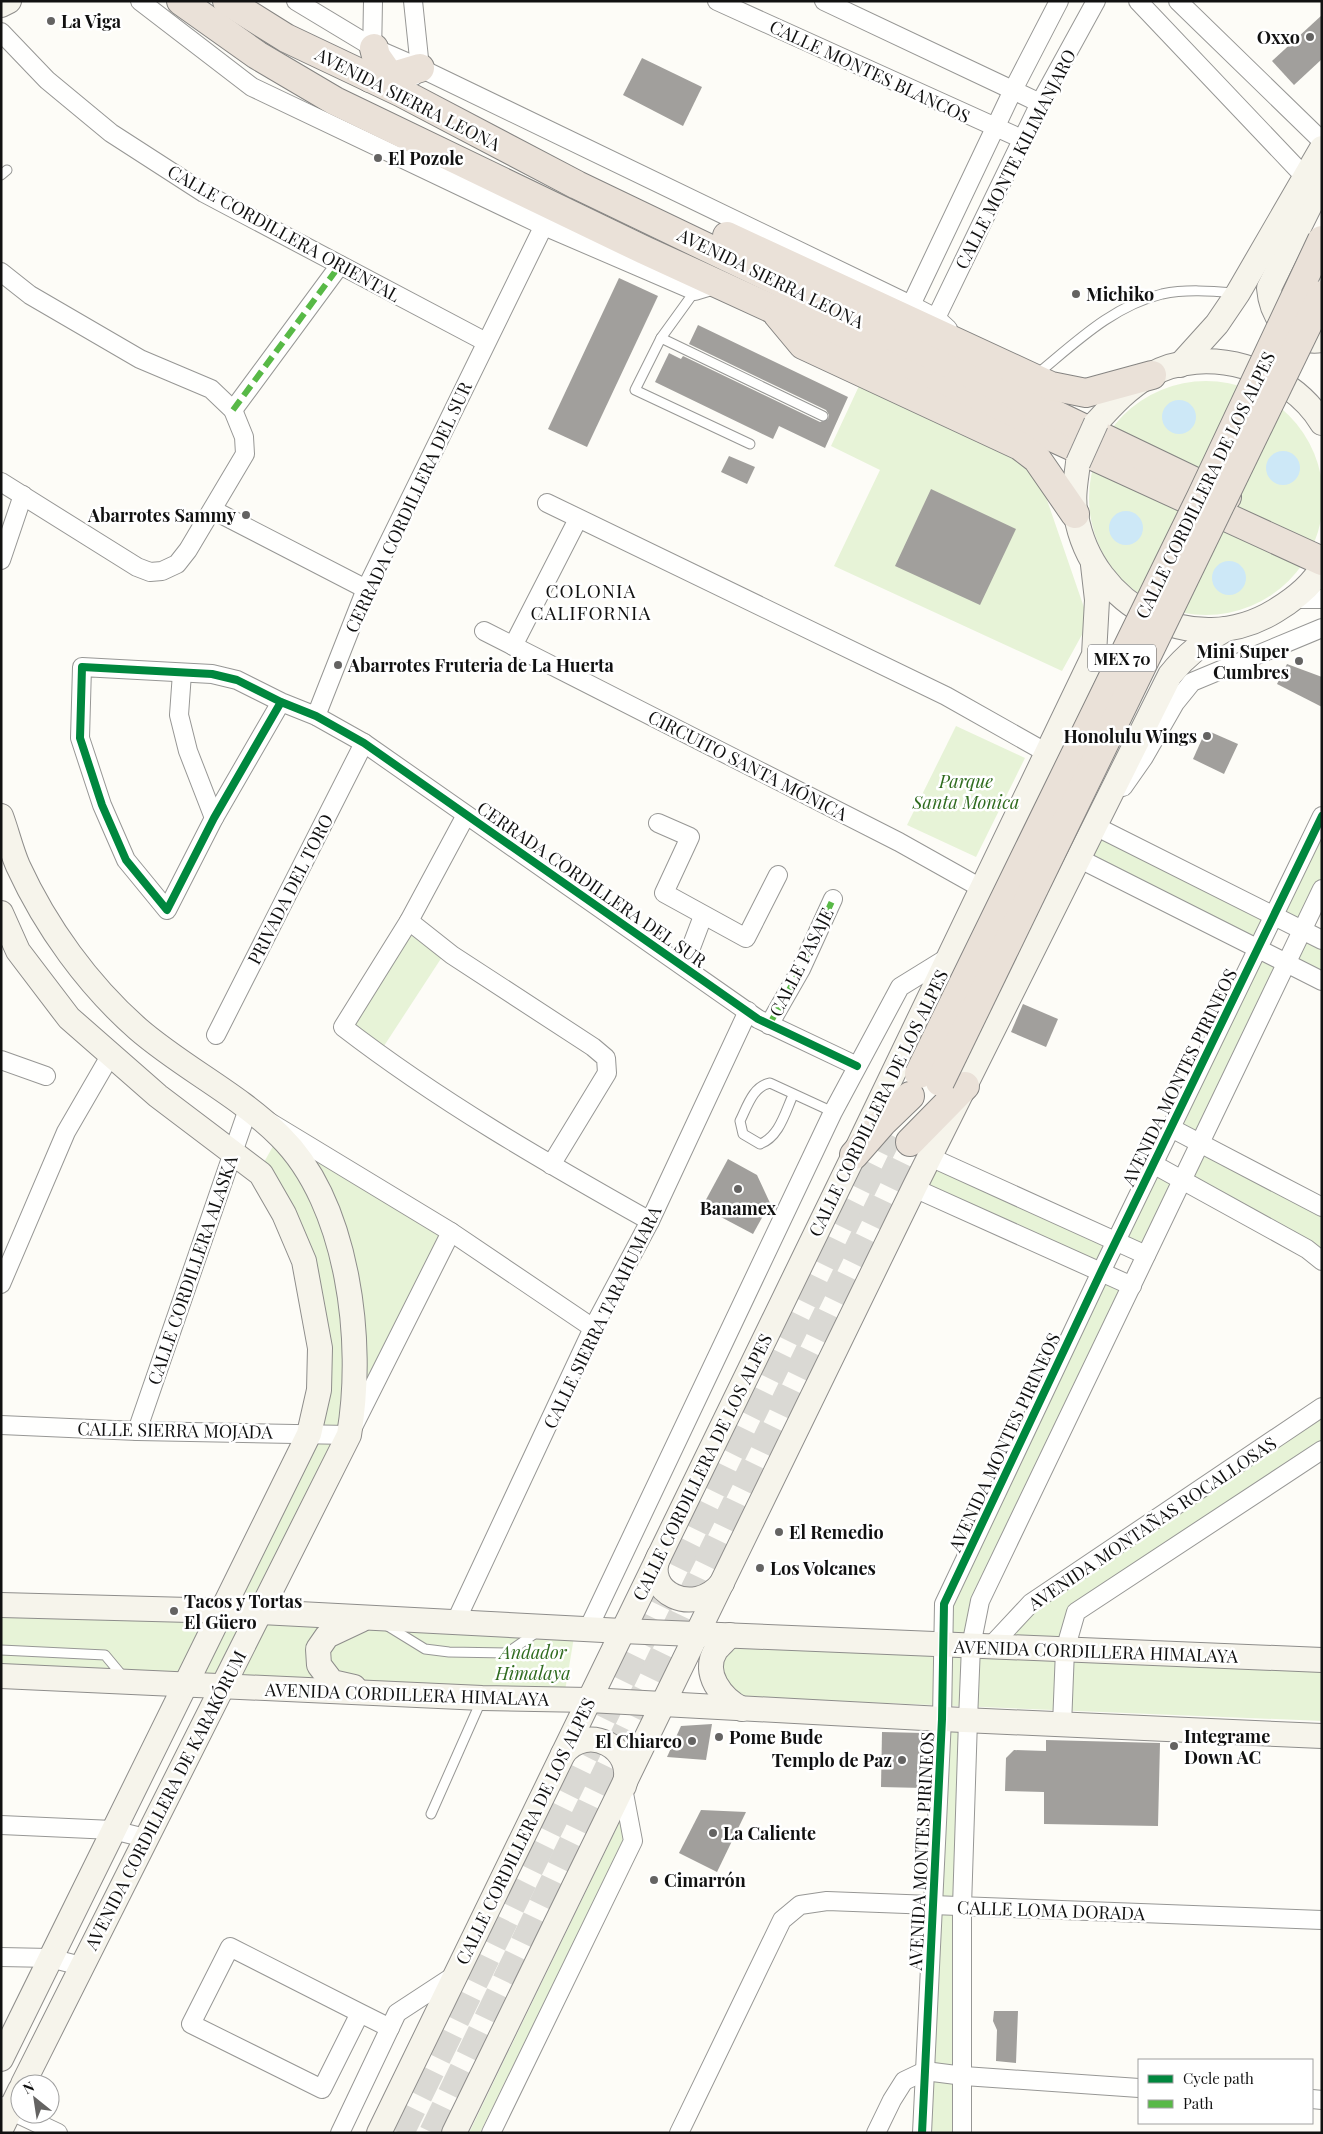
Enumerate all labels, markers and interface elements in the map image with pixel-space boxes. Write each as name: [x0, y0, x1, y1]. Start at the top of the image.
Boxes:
place label: La Viga: [61, 9, 122, 33]
street label: CALLE MONTES BLANCOS: [766, 14, 974, 128]
marker: La Viga: [45, 15, 57, 27]
place label: Oxxo: [1257, 25, 1300, 49]
marker: Oxxo: [1304, 31, 1316, 43]
street label: AVENIDA SIERRA LEONA: [311, 41, 505, 156]
street label: CALLE MONTE KILIMANJARO: [949, 45, 1081, 273]
place label: El Pozole: [388, 146, 464, 170]
marker: El Pozole: [372, 152, 384, 164]
street label: CALLE CORDILLERA ORIENTAL: [163, 159, 405, 307]
street label: AVENIDA SIERRA LEONA: [673, 222, 869, 334]
place label: Michiko: [1086, 282, 1154, 306]
marker: Michiko: [1070, 288, 1082, 300]
street label: CALLE CORDILLERA DE LOS ALPES: [1130, 347, 1280, 623]
street label: CERRADA CORDILLERA DEL SUR: [339, 377, 477, 636]
place label: Abarrotes Sammy: [87, 503, 237, 527]
marker: Abarrotes Sammy: [240, 509, 252, 521]
district label: COLONIA CALIFORNIA: [531, 577, 652, 625]
place label: Mini Super Cumbres: [1196, 639, 1290, 684]
road number: MEX 70: [1088, 644, 1156, 671]
place label: Abarrotes Fruteria de La Huerta: [347, 653, 614, 677]
marker: Mini Super Cumbres: [1293, 655, 1305, 667]
marker: Abarrotes Fruteria de La Huerta: [332, 659, 344, 671]
street label: CIRCUITO SANTA MÓNICA: [644, 704, 852, 826]
place label: Honolulu Wings: [1064, 724, 1197, 748]
marker: Honolulu Wings: [1201, 730, 1213, 742]
park label: Parque Santa Monica: [912, 769, 1019, 814]
street label: CERRADA CORDILLERA DEL SUR: [473, 795, 712, 973]
street label: PRIVADA DEL TORO: [242, 810, 338, 968]
street label: CALLE PASAJE: [763, 904, 839, 1020]
street label: AVENIDA MONTES PIRINEOS: [1115, 964, 1242, 1191]
street label: CALLE CORDILLERA DE LOS ALPES: [803, 965, 953, 1241]
street label: CALLE CORDILLERA ALASKA: [141, 1152, 243, 1388]
marker: Banamex: [732, 1183, 744, 1195]
place label: Banamex: [700, 1196, 777, 1220]
street label: CALLE SIERRA TARAHUMARA: [538, 1201, 667, 1432]
street label: CALLE CORDILLERA DE LOS ALPES: [627, 1329, 777, 1605]
street label: AVENIDA MONTES PIRINEOS: [942, 1329, 1065, 1556]
street label: CALLE SIERRA MOJADA: [77, 1416, 274, 1444]
street label: AVENIDA MONTAÑAS ROCALLOSAS: [1022, 1431, 1281, 1616]
place label: El Remedio: [789, 1520, 884, 1544]
marker: El Remedio: [773, 1526, 785, 1538]
place label: Los Volcanes: [770, 1556, 876, 1580]
marker: Los Volcanes: [754, 1562, 766, 1574]
place label: Tacos y Tortas El Güero: [184, 1589, 302, 1634]
marker: Tacos y Tortas El Güero: [168, 1605, 180, 1617]
street label: AVENIDA CORDILLERA HIMALAYA: [953, 1634, 1239, 1668]
park label: Andador Himalaya: [494, 1640, 571, 1685]
street label: AVENIDA CORDILLERA DE KARAKÓRUM: [78, 1646, 251, 1955]
street label: AVENIDA CORDILLERA HIMALAYA: [264, 1677, 550, 1711]
street label: CALLE CORDILLERA DE LOS ALPES: [450, 1693, 600, 1969]
place label: Integrame Down AC: [1184, 1724, 1270, 1769]
place label: Pome Bude: [729, 1725, 823, 1749]
place label: El Chiarco: [595, 1729, 682, 1753]
marker: Pome Bude: [713, 1731, 725, 1743]
street label: AVENIDA MONTES PIRINEOS: [903, 1731, 939, 1972]
marker: El Chiarco: [686, 1735, 698, 1747]
marker: Integrame Down AC: [1168, 1740, 1180, 1752]
place label: Templo de Paz: [772, 1748, 892, 1772]
marker: Templo de Paz: [896, 1754, 908, 1766]
place label: La Caliente: [723, 1821, 816, 1845]
marker: La Caliente: [707, 1827, 719, 1839]
place label: Cimarrón: [664, 1868, 746, 1892]
marker: Cimarrón: [648, 1874, 660, 1886]
street label: CALLE LOMA DORADA: [957, 1895, 1146, 1925]
legend: [1138, 2059, 1313, 2124]
text: Cycle path: [1183, 2068, 1254, 2088]
north arrow: [10, 2074, 60, 2124]
text: N: [19, 2077, 37, 2098]
text: Path: [1183, 2093, 1213, 2113]

